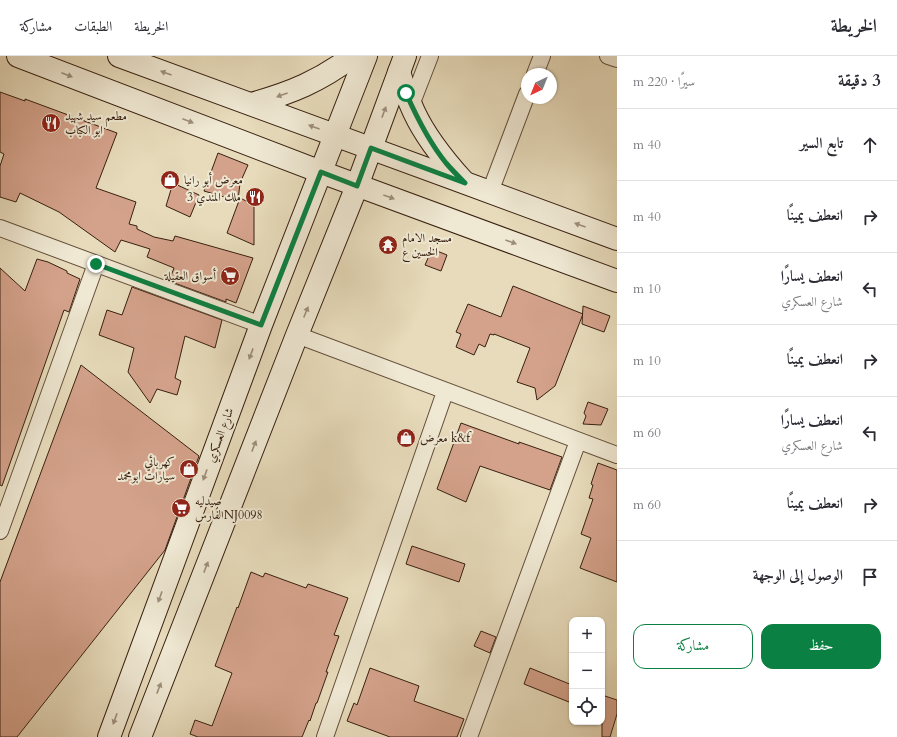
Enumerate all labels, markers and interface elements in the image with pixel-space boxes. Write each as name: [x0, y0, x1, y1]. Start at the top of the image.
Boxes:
text: الخريطة: [831, 13, 877, 39]
text: مشاركة: [20, 17, 52, 36]
text: الطبقات: [74, 17, 112, 36]
text: الخريطة: [134, 17, 168, 36]
north arrow: [521, 68, 557, 104]
text: 3 دقيقة: [838, 69, 881, 92]
one-way arrow: [159, 70, 171, 76]
one-way arrow: [61, 72, 73, 78]
text: سيرًا · 220 m: [633, 73, 695, 91]
route start: [397, 84, 415, 102]
one-way arrow: [276, 92, 288, 98]
one-way arrow: [382, 105, 388, 117]
place label: مطعم سيد شهيد ابو الكباب: [65, 108, 127, 138]
restaurant icon: مطعم سيد شهيد ابو الكباب: [40, 112, 62, 134]
one-way arrow: [183, 119, 195, 125]
one-way arrow: [308, 123, 320, 129]
text: تابع السير: [800, 133, 843, 153]
icon: ahead: [859, 134, 881, 156]
text: 40 m: [633, 136, 661, 154]
shop icon: معرض أبو رانيا: [159, 169, 181, 191]
place label: معرض أبو رانيا: [184, 172, 243, 188]
restaurant icon: ملك المندي 3: [244, 186, 266, 208]
place label: ملك المندي 3: [187, 189, 241, 207]
one-way arrow: [383, 195, 395, 201]
text: انعطف يمينًا: [787, 205, 843, 225]
icon: right: [859, 206, 881, 228]
text: 40 m: [633, 208, 661, 226]
one-way arrow: [574, 222, 586, 228]
place label: مسجد الامام الحسين ع: [402, 230, 452, 263]
temple icon: مسجد الامام الحسين ع: [377, 234, 399, 256]
one-way arrow: [505, 240, 517, 246]
route end: [87, 255, 105, 273]
supermarket icon: أسواق العقيلة: [219, 265, 241, 287]
text: انعطف يسارًا: [781, 266, 843, 286]
place label: أسواق العقيلة: [164, 268, 216, 284]
icon: left: [859, 278, 881, 300]
text: 10 m: [633, 280, 661, 298]
text: شارع العسكري: [781, 293, 843, 311]
one-way arrow: [304, 305, 310, 317]
one-way arrow: [247, 348, 253, 360]
text: انعطف يمينًا: [787, 349, 843, 369]
icon: right: [859, 350, 881, 372]
text: 10 m: [633, 352, 661, 370]
street label: شارع العسكري: [203, 405, 240, 466]
text: انعطف يسارًا: [781, 410, 843, 430]
icon: left: [859, 422, 881, 444]
text: 60 m: [633, 424, 661, 442]
shop icon: معرض k&f: [395, 427, 417, 449]
place label: معرض k&f: [420, 430, 472, 446]
text: شارع العسكري: [781, 437, 843, 455]
one-way arrow: [251, 439, 257, 451]
place label: كهربائي سيارات ابومحمد: [117, 454, 175, 484]
shop icon: كهربائي سيارات ابومحمد: [178, 458, 200, 480]
one-way arrow: [202, 470, 208, 482]
place label: صيدليه الفارسNJ0098: [195, 493, 263, 523]
text: انعطف يمينًا: [787, 493, 843, 513]
icon: right: [859, 494, 881, 516]
text: 60 m: [633, 496, 661, 514]
supermarket icon: صيدليه الفارسNJ0098: [170, 497, 192, 519]
one-way arrow: [204, 560, 210, 572]
text: الوصول إلى الوجهة: [753, 565, 843, 585]
icon: arrive: [859, 566, 881, 588]
one-way arrow: [157, 592, 163, 604]
map controls: [569, 617, 605, 725]
button: +: [569, 617, 605, 653]
button: مشاركة: [633, 624, 753, 669]
button: حفظ: [761, 624, 881, 669]
button: −: [569, 653, 605, 689]
one-way arrow: [156, 681, 162, 693]
button: locate: [569, 689, 605, 725]
one-way arrow: [112, 714, 118, 726]

